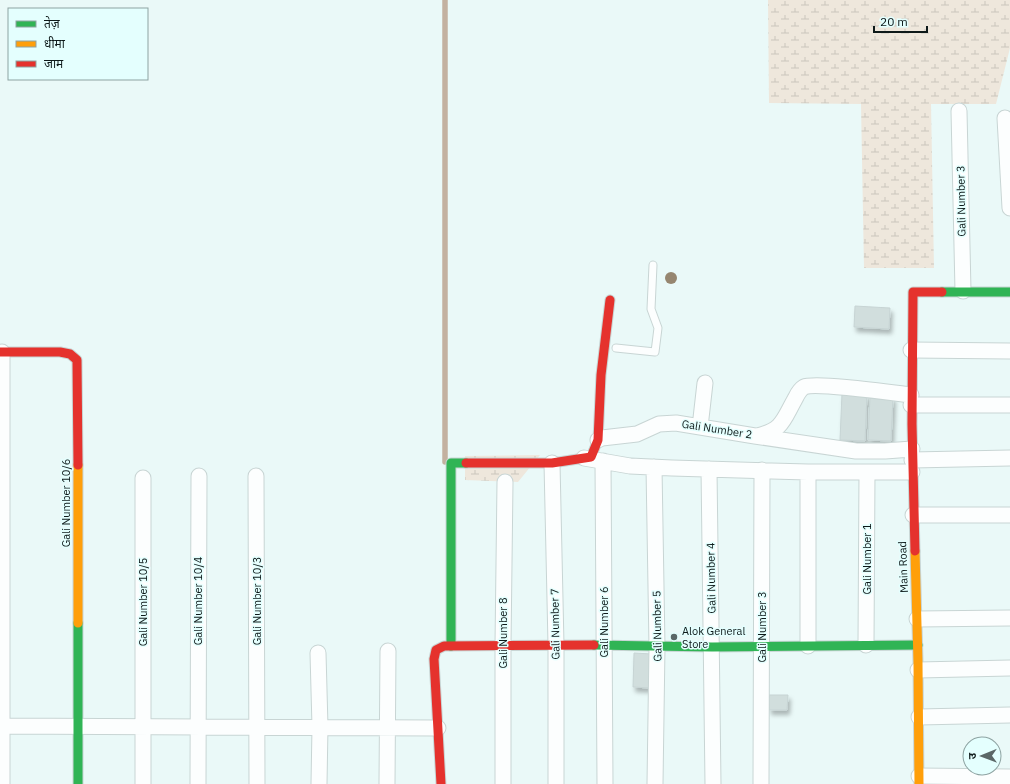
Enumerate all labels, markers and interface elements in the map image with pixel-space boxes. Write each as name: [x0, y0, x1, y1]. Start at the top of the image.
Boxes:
legend: [8, 8, 148, 80]
scale bar: [874, 8, 927, 34]
text: 20 m: [880, 14, 908, 29]
text: तेज़: [44, 16, 61, 31]
text: धीमा: [44, 36, 66, 51]
text: जाम: [44, 56, 64, 71]
street label: Gali Number 3: [953, 165, 969, 237]
street label: Gali Number 2: [681, 417, 753, 441]
street label: Gali Number 10/6: [59, 459, 73, 547]
street label: Gali Number 1: [860, 523, 874, 595]
street label: Main Road: [895, 541, 911, 593]
street label: Gali Number 4: [703, 542, 719, 614]
street label: Gali Number 10/4: [191, 556, 205, 645]
street label: Gali Number 10/3: [250, 557, 264, 645]
street label: Gali Number 10/5: [136, 558, 150, 646]
street label: Gali Number 6: [597, 586, 611, 658]
street label: Gali Number 7: [547, 588, 563, 660]
street label: Gali Number 5: [649, 590, 665, 662]
street label: Gali Number 3: [755, 591, 769, 663]
street label: Gali Number 8: [496, 597, 510, 669]
place label: Alok General Store: [682, 624, 745, 651]
marker: Alok General Store: [669, 632, 679, 642]
north arrow: [962, 736, 1002, 776]
text: उ: [965, 752, 979, 760]

